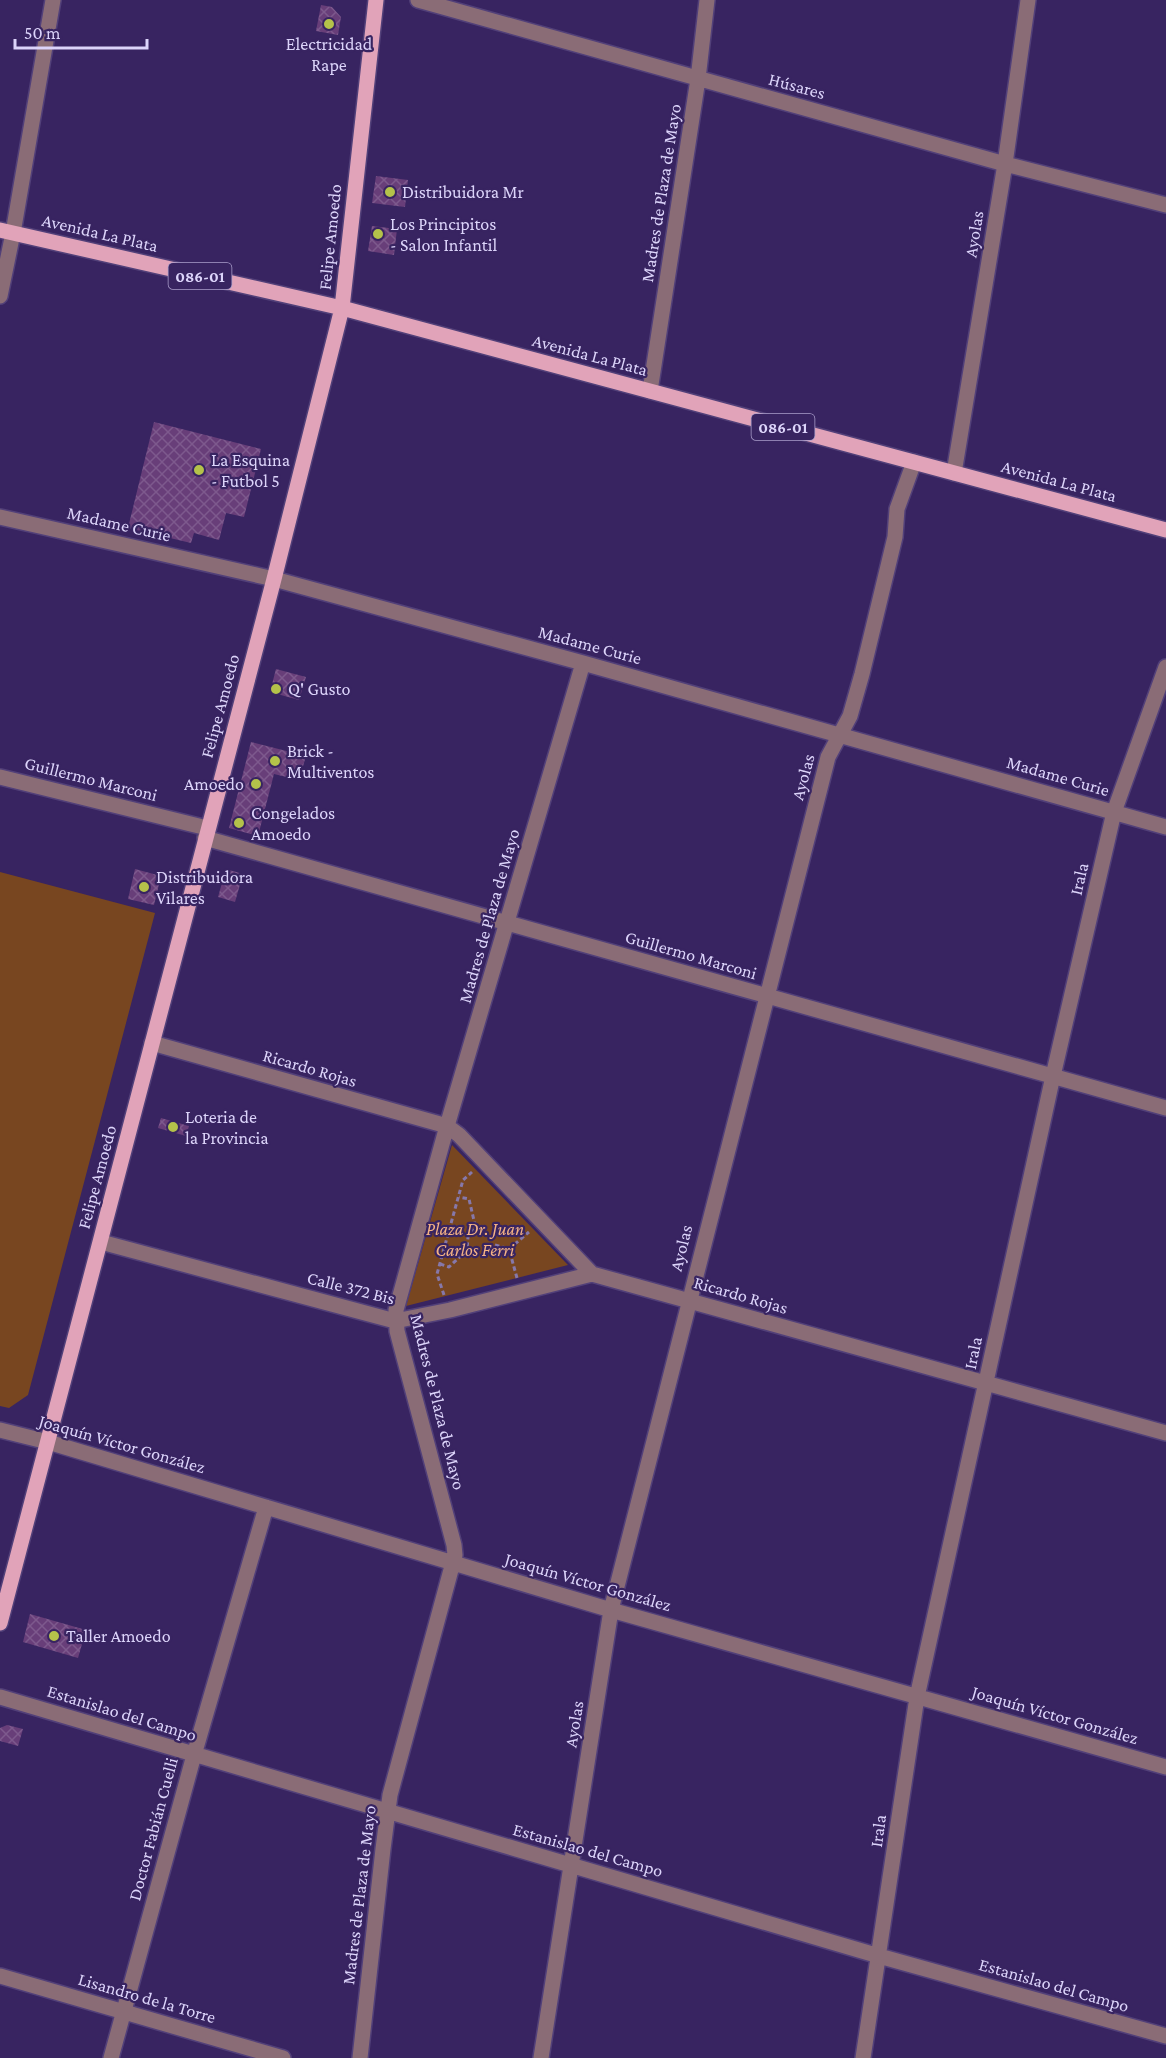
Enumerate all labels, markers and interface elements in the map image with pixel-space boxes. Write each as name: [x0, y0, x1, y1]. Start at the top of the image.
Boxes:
scale bar: [15, 12, 147, 50]
marker: Electricidad Rape: [322, 17, 336, 31]
text: 50 m: [24, 23, 61, 43]
place label: Electricidad Rape: [286, 34, 373, 75]
street label: Húsares: [767, 69, 827, 103]
street label: Madres de Plaza de Mayo: [637, 102, 685, 284]
place label: Distribuidora Mr: [402, 182, 524, 202]
street label: Felipe Amoedo: [314, 183, 346, 291]
marker: Distribuidora Mr: [383, 185, 397, 199]
street label: Ayolas: [960, 209, 988, 259]
street label: Avenida La Plata: [40, 210, 160, 256]
place label: Los Principitos - Salon Infantil: [390, 214, 497, 255]
marker: Los Principitos - Salon Infantil: [371, 227, 385, 241]
road number: 086-01: [168, 263, 232, 289]
street label: Avenida La Plata: [530, 330, 650, 380]
road number: 086-01: [752, 414, 814, 440]
place label: La Esquina - Futbol 5: [211, 450, 290, 491]
street label: Avenida La Plata: [999, 456, 1119, 506]
marker: La Esquina - Futbol 5: [192, 463, 206, 477]
street label: Madame Curie: [65, 502, 173, 546]
street label: Madame Curie: [536, 622, 644, 668]
street label: Felipe Amoedo: [197, 652, 243, 760]
place label: Q' Gusto: [288, 679, 350, 699]
marker: Q' Gusto: [269, 682, 283, 696]
place label: Brick - Multiventos: [287, 741, 374, 782]
street label: Ayolas: [787, 752, 819, 802]
street label: Madame Curie: [1004, 752, 1112, 800]
street label: Guillermo Marconi: [23, 753, 160, 805]
marker: Brick - Multiventos: [268, 754, 282, 768]
place label: Amoedo: [184, 774, 244, 794]
marker: Amoedo: [249, 777, 263, 791]
place label: Congelados Amoedo: [251, 803, 335, 844]
marker: Congelados Amoedo: [232, 816, 246, 830]
street label: Madres de Plaza de Mayo: [455, 827, 523, 1005]
street label: Irala: [1066, 861, 1092, 897]
place label: Distribuidora Vilares: [156, 867, 253, 908]
marker: Distribuidora Vilares: [137, 880, 151, 894]
street label: Guillermo Marconi: [623, 927, 759, 983]
street label: Ricardo Rojas: [260, 1045, 359, 1092]
place label: Loteria de la Provincia: [185, 1107, 269, 1148]
marker: Loteria de la Provincia: [166, 1120, 180, 1134]
street label: Felipe Amoedo: [74, 1123, 120, 1231]
park label: Plaza Dr. Juan Carlos Ferri: [426, 1219, 524, 1260]
street label: Ayolas: [666, 1223, 696, 1273]
street label: Calle 372 Bis: [305, 1267, 397, 1309]
street label: Ricardo Rojas: [691, 1272, 790, 1319]
street label: Madres de Plaza de Mayo: [406, 1312, 470, 1492]
street label: Irala: [960, 1335, 986, 1371]
street label: Joaquín Víctor González: [35, 1410, 208, 1477]
street label: Joaquín Víctor González: [501, 1548, 674, 1615]
place label: Taller Amoedo: [66, 1626, 171, 1646]
marker: Taller Amoedo: [47, 1629, 61, 1643]
street label: Estanislao del Campo: [45, 1681, 199, 1745]
street label: Joaquín Víctor González: [968, 1681, 1141, 1748]
street label: Ayolas: [560, 1699, 588, 1749]
street label: Doctor Fabián Cuelli: [124, 1755, 182, 1903]
street label: Madres de Plaza de Mayo: [338, 1804, 380, 1986]
street label: Irala: [866, 1813, 890, 1849]
street label: Estanislao del Campo: [511, 1819, 665, 1881]
street label: Estanislao del Campo: [977, 1954, 1131, 2016]
street label: Lisandro de la Torre: [76, 1969, 218, 2027]

